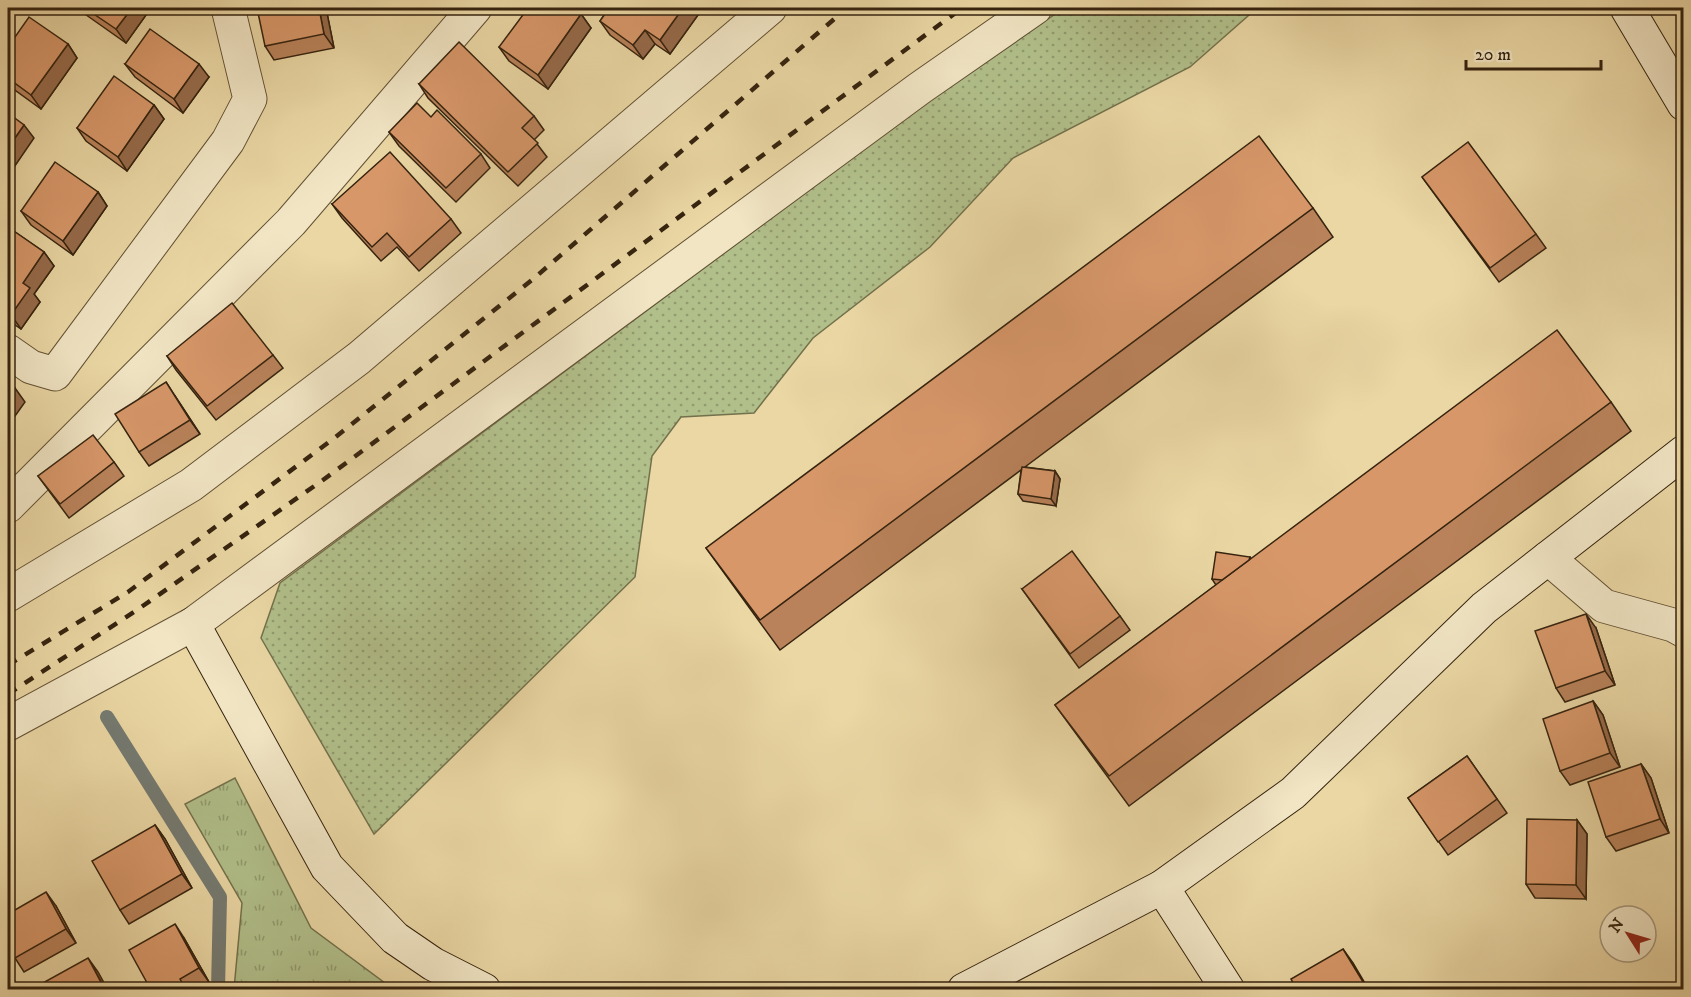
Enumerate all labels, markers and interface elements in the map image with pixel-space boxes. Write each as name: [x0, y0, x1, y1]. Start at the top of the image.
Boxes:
scale bar: [1466, 33, 1601, 71]
text: 20 m: [1475, 44, 1511, 66]
north arrow: [1598, 904, 1658, 964]
text: N: [1605, 914, 1629, 937]

